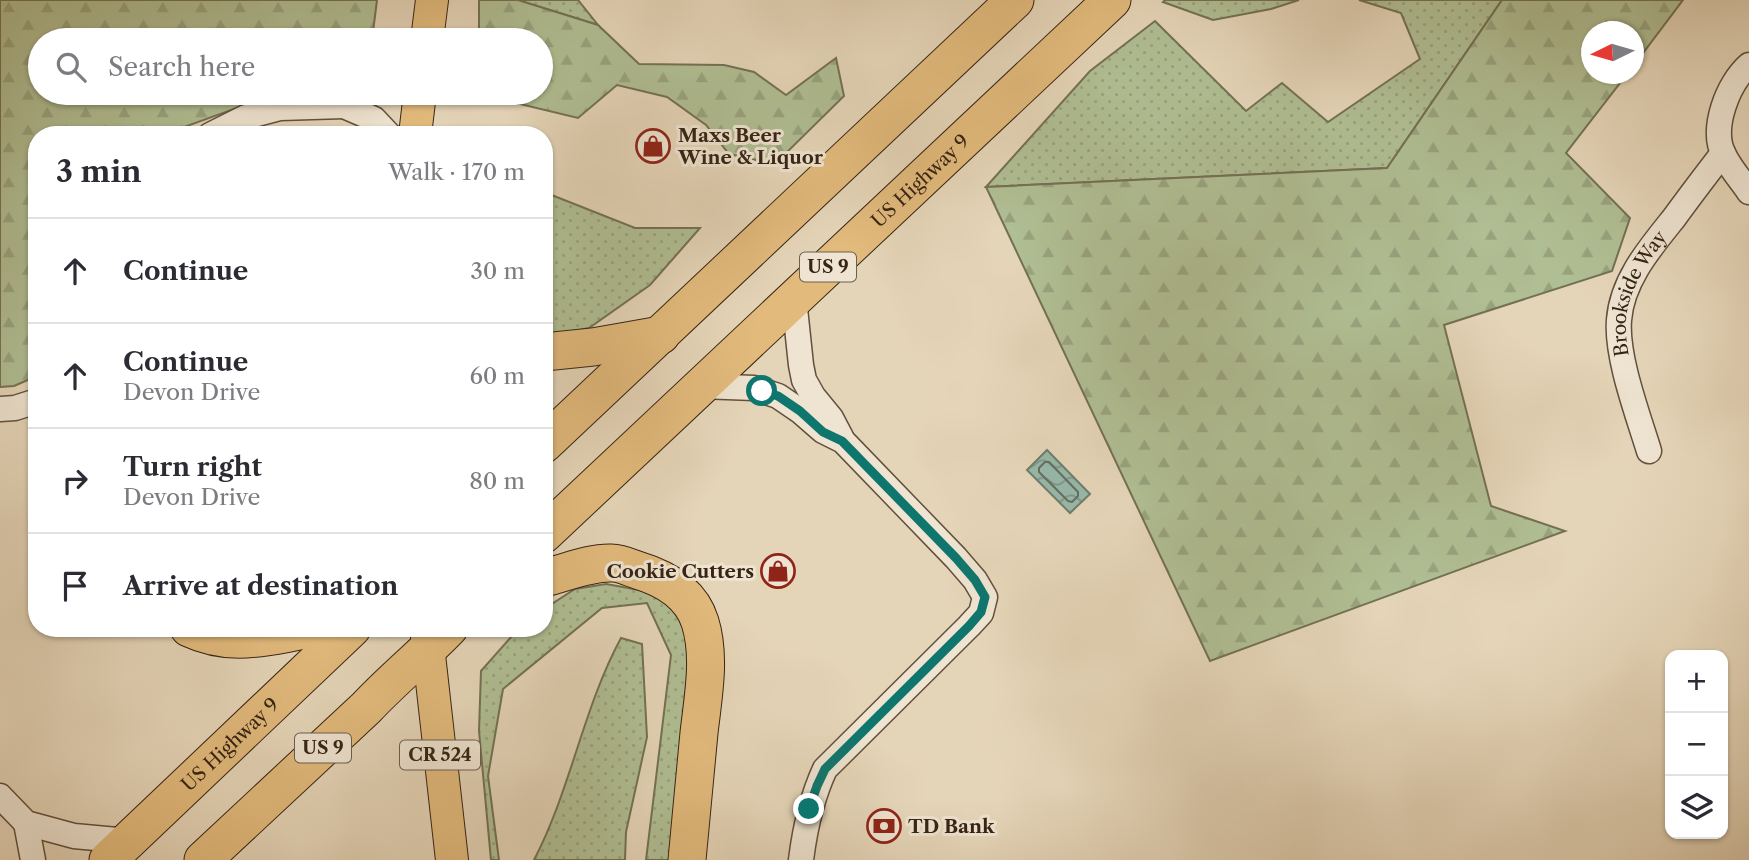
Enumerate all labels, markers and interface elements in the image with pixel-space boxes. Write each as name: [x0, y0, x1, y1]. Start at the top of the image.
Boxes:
north arrow: [1581, 21, 1644, 84]
search box: [28, 28, 553, 105]
icon: search: [52, 48, 90, 86]
text: Search here: [108, 51, 255, 83]
place label: Maxs Beer Wine & Liquor: [677, 124, 824, 169]
shop icon: Maxs Beer Wine & Liquor: [634, 127, 672, 165]
street label: US Highway 9: [867, 130, 974, 232]
text: 3 min: [56, 153, 142, 190]
text: Walk · 170 m: [388, 158, 525, 186]
street label: Brookside Way: [1608, 226, 1672, 358]
icon: ahead: [56, 252, 94, 290]
road number: US 9: [800, 253, 856, 282]
text: Continue: [123, 255, 248, 287]
text: 30 m: [470, 257, 525, 285]
text: Continue: [123, 346, 248, 378]
icon: ahead: [56, 357, 94, 395]
text: 60 m: [469, 362, 525, 390]
route start: [746, 375, 777, 406]
text: Devon Drive: [123, 378, 260, 406]
text: Turn right: [123, 451, 262, 483]
icon: right: [56, 462, 94, 500]
text: 80 m: [469, 467, 525, 495]
text: Devon Drive: [123, 483, 260, 511]
shop icon: Cookie Cutters: [759, 552, 797, 590]
place label: Cookie Cutters: [607, 560, 754, 583]
icon: arrive: [56, 567, 94, 605]
text: Arrive at destination: [123, 570, 398, 602]
map controls: [1665, 650, 1728, 839]
button: +: [1665, 650, 1728, 713]
street label: US Highway 9: [177, 693, 283, 796]
button: −: [1665, 713, 1728, 776]
road number: US 9: [295, 734, 351, 762]
road number: CR 524: [400, 740, 480, 770]
button: layers: [1665, 776, 1728, 839]
route end: [793, 793, 824, 824]
bank icon: TD Bank: [865, 807, 903, 845]
place label: TD Bank: [908, 815, 995, 838]

